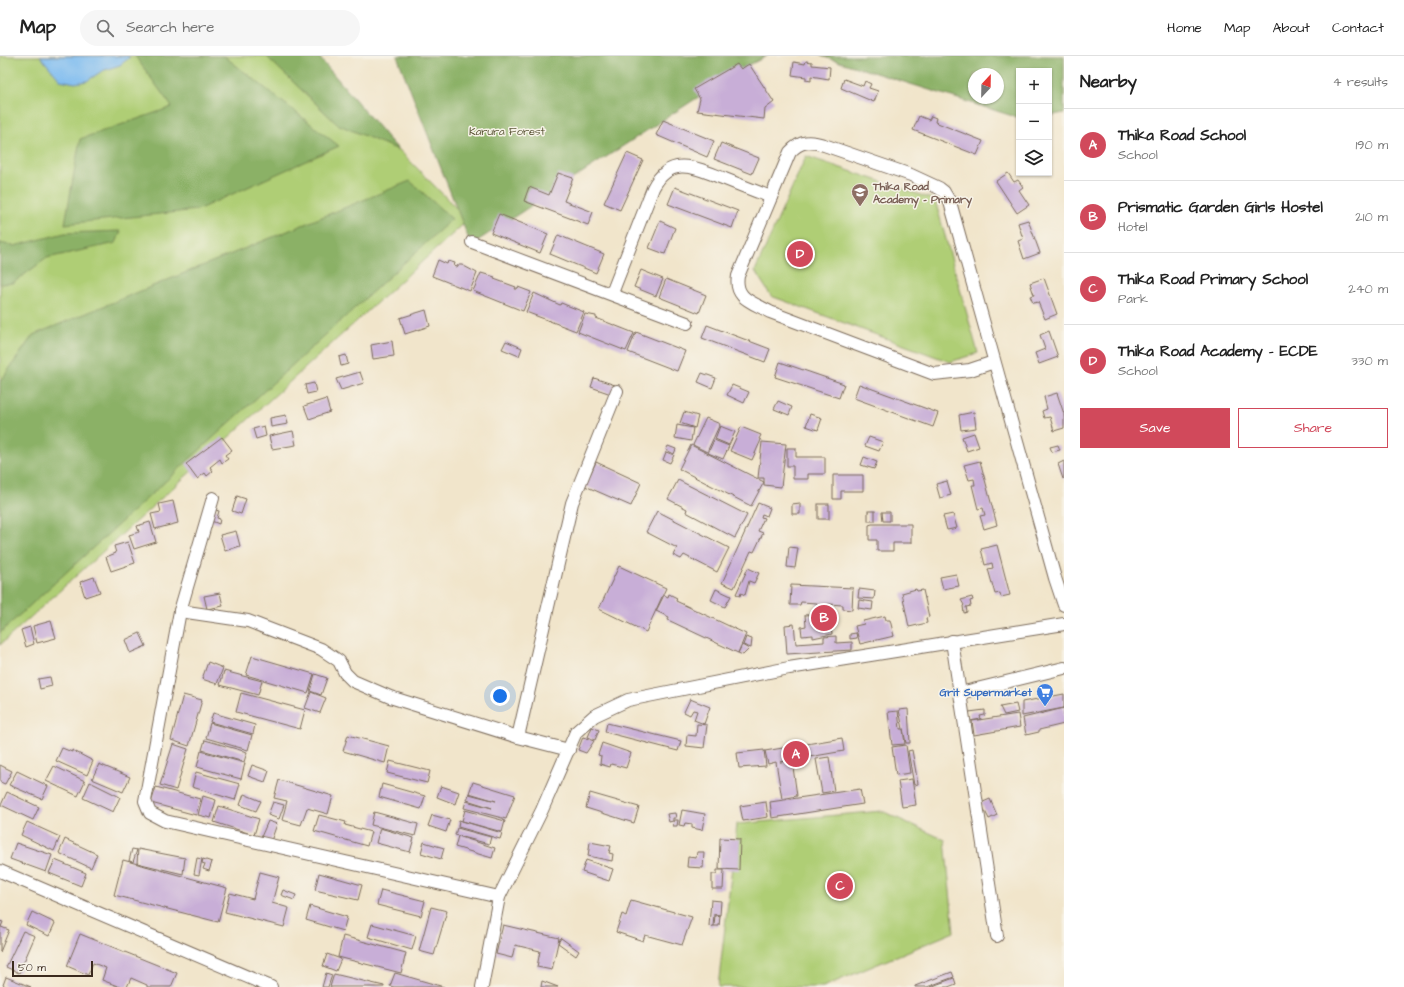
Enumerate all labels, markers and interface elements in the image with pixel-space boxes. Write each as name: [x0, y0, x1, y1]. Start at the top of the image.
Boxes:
search box: [80, 10, 360, 46]
text: Map: [20, 14, 56, 41]
icon: search: [94, 17, 116, 39]
text: Search here: [126, 17, 215, 38]
text: Home: [1167, 18, 1202, 38]
text: Map: [1224, 18, 1250, 38]
text: About: [1272, 18, 1310, 38]
text: Contact: [1332, 18, 1384, 38]
north arrow: [968, 68, 1004, 104]
map controls: [1016, 68, 1052, 176]
button: +: [1016, 68, 1052, 104]
text: Nearby: [1080, 70, 1137, 94]
text: 4 results: [1333, 73, 1388, 91]
button: −: [1016, 104, 1052, 140]
park label: Karura Forest: [469, 124, 545, 139]
text: Thika Road School: [1118, 125, 1246, 146]
text: A: [1089, 136, 1097, 154]
text: 190 m: [1355, 136, 1388, 154]
button: layers: [1016, 140, 1052, 176]
text: School: [1118, 146, 1158, 164]
place label: Thika Road Academy - Primary: [872, 179, 973, 209]
school or university icon: Thika Road Academy - Primary: [850, 182, 870, 207]
text: Prismatic Garden Girls Hostel: [1118, 197, 1323, 218]
text: B: [1088, 208, 1098, 226]
text: 210 m: [1355, 208, 1388, 226]
text: Hotel: [1118, 218, 1148, 236]
pin: D: [787, 239, 813, 269]
text: Thika Road Primary School: [1118, 269, 1308, 290]
text: C: [1088, 280, 1098, 298]
text: 240 m: [1348, 280, 1388, 298]
text: Park: [1118, 290, 1148, 308]
text: Thika Road Academy - ECDE: [1118, 341, 1318, 362]
text: D: [1089, 352, 1097, 370]
text: 330 m: [1351, 352, 1388, 370]
text: School: [1118, 362, 1158, 380]
button: Save: [1080, 408, 1230, 448]
button: Share: [1238, 408, 1388, 448]
pin: B: [811, 603, 837, 633]
supermarket icon: Grit Supermarket: [1035, 682, 1055, 707]
place label: Grit Supermarket: [940, 685, 1033, 701]
your location: [490, 686, 510, 706]
pin: A: [783, 739, 809, 769]
pin: C: [827, 871, 853, 901]
scale bar: [12, 959, 93, 978]
text: 50 m: [18, 960, 46, 975]

